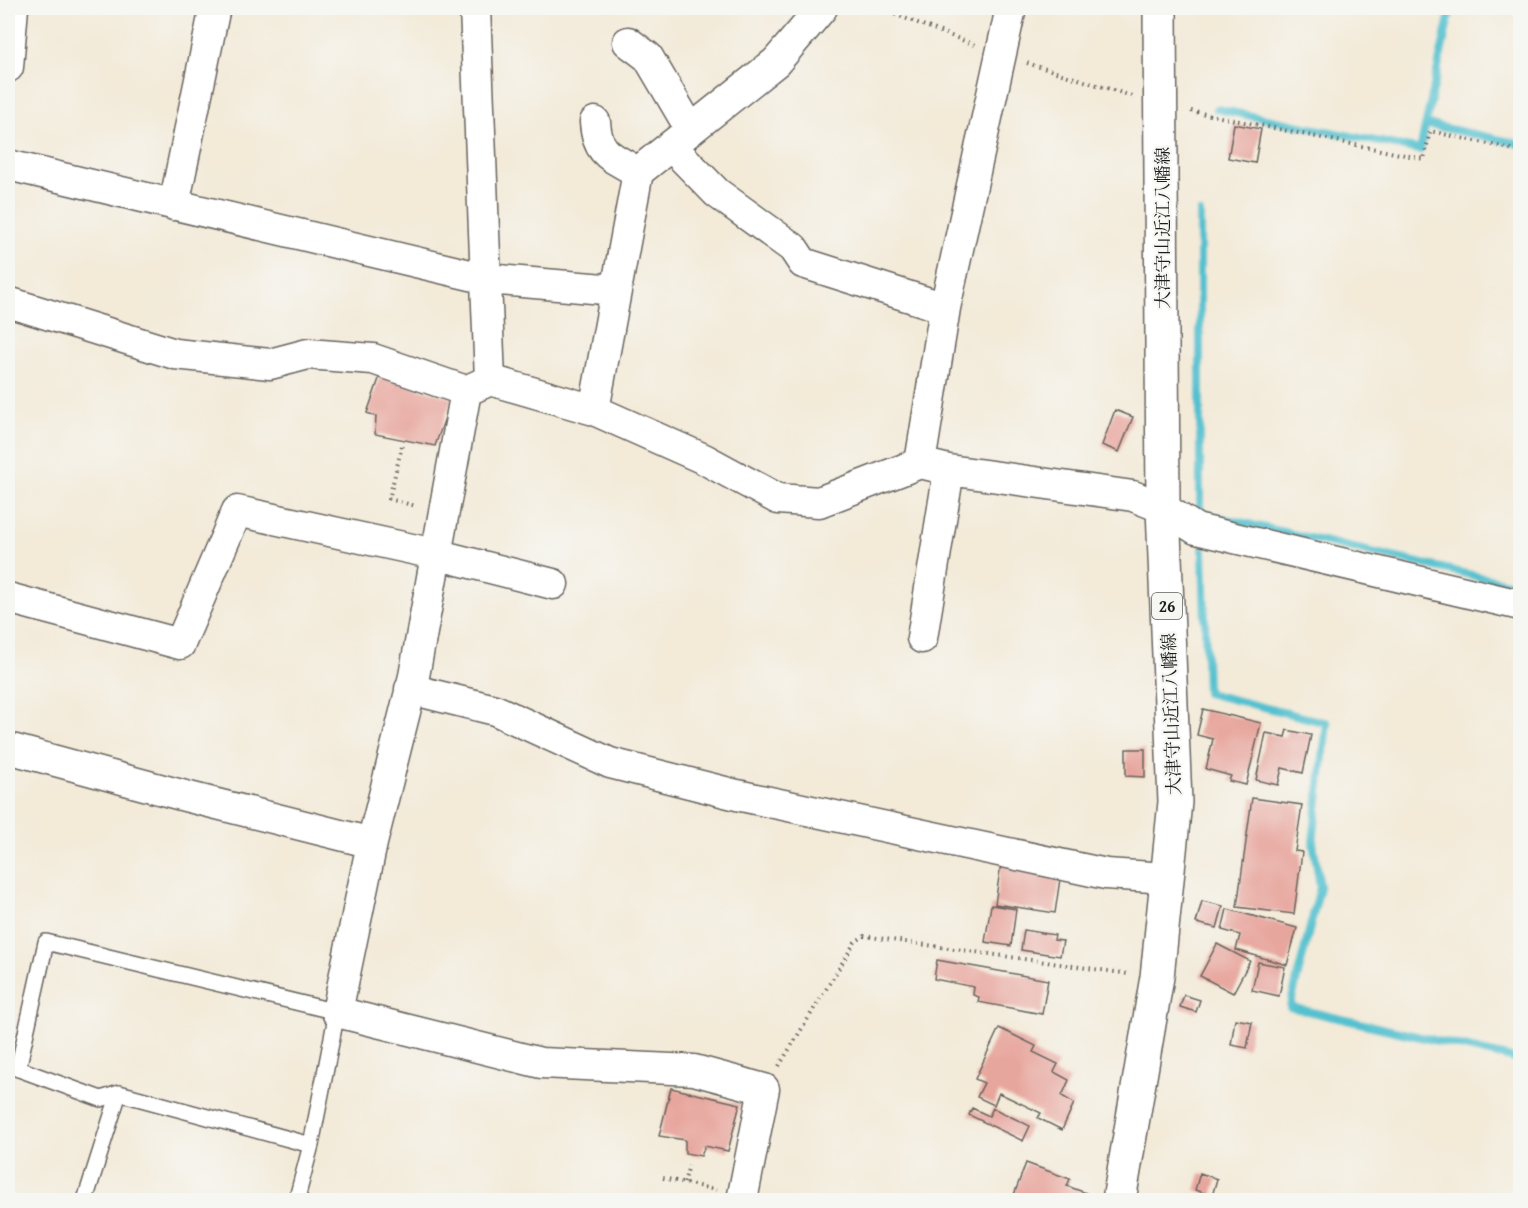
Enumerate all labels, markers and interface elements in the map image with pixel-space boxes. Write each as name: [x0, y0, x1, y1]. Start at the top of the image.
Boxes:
street label: 大津守山近江八幡線: [1149, 147, 1176, 309]
road number: 26: [1152, 593, 1182, 619]
street label: 大津守山近江八幡線: [1155, 633, 1187, 795]

